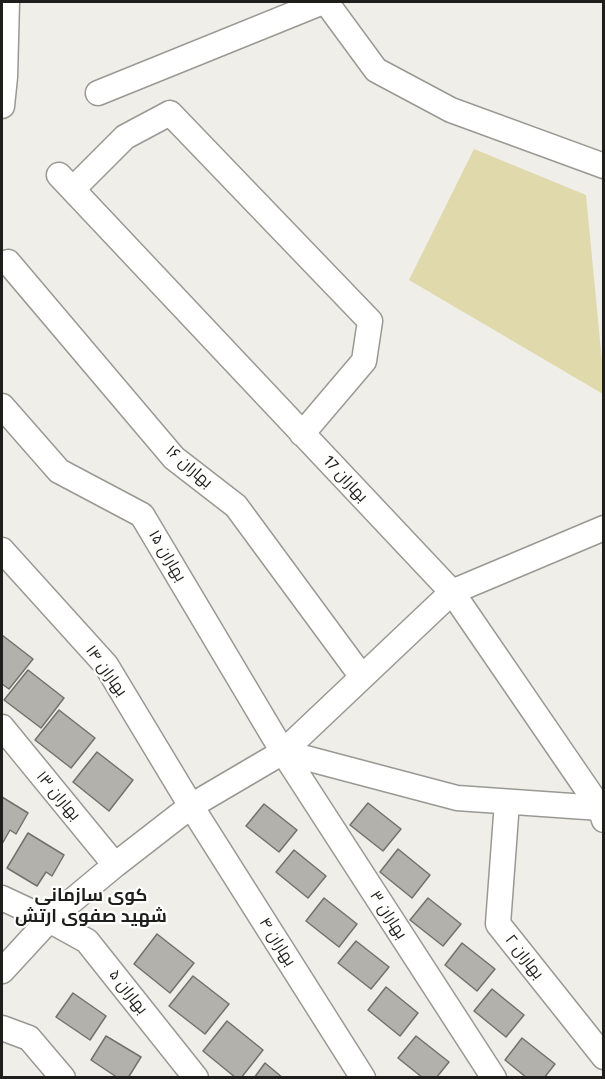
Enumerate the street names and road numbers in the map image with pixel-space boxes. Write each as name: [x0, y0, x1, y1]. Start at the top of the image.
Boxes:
street label: بهاران ۱۶: [162, 442, 216, 492]
street label: بهاران 17: [319, 452, 371, 506]
street label: بهاران ۱۵: [144, 527, 190, 585]
street label: بهاران ۱۴: [81, 642, 131, 700]
street label: بهاران ۱۳: [32, 767, 84, 825]
street label: بهاران ۳: [365, 887, 411, 943]
street label: بهاران ۴: [255, 914, 299, 970]
street label: بهاران ۲: [501, 931, 547, 983]
street label: بهاران ۵: [105, 966, 151, 1018]

